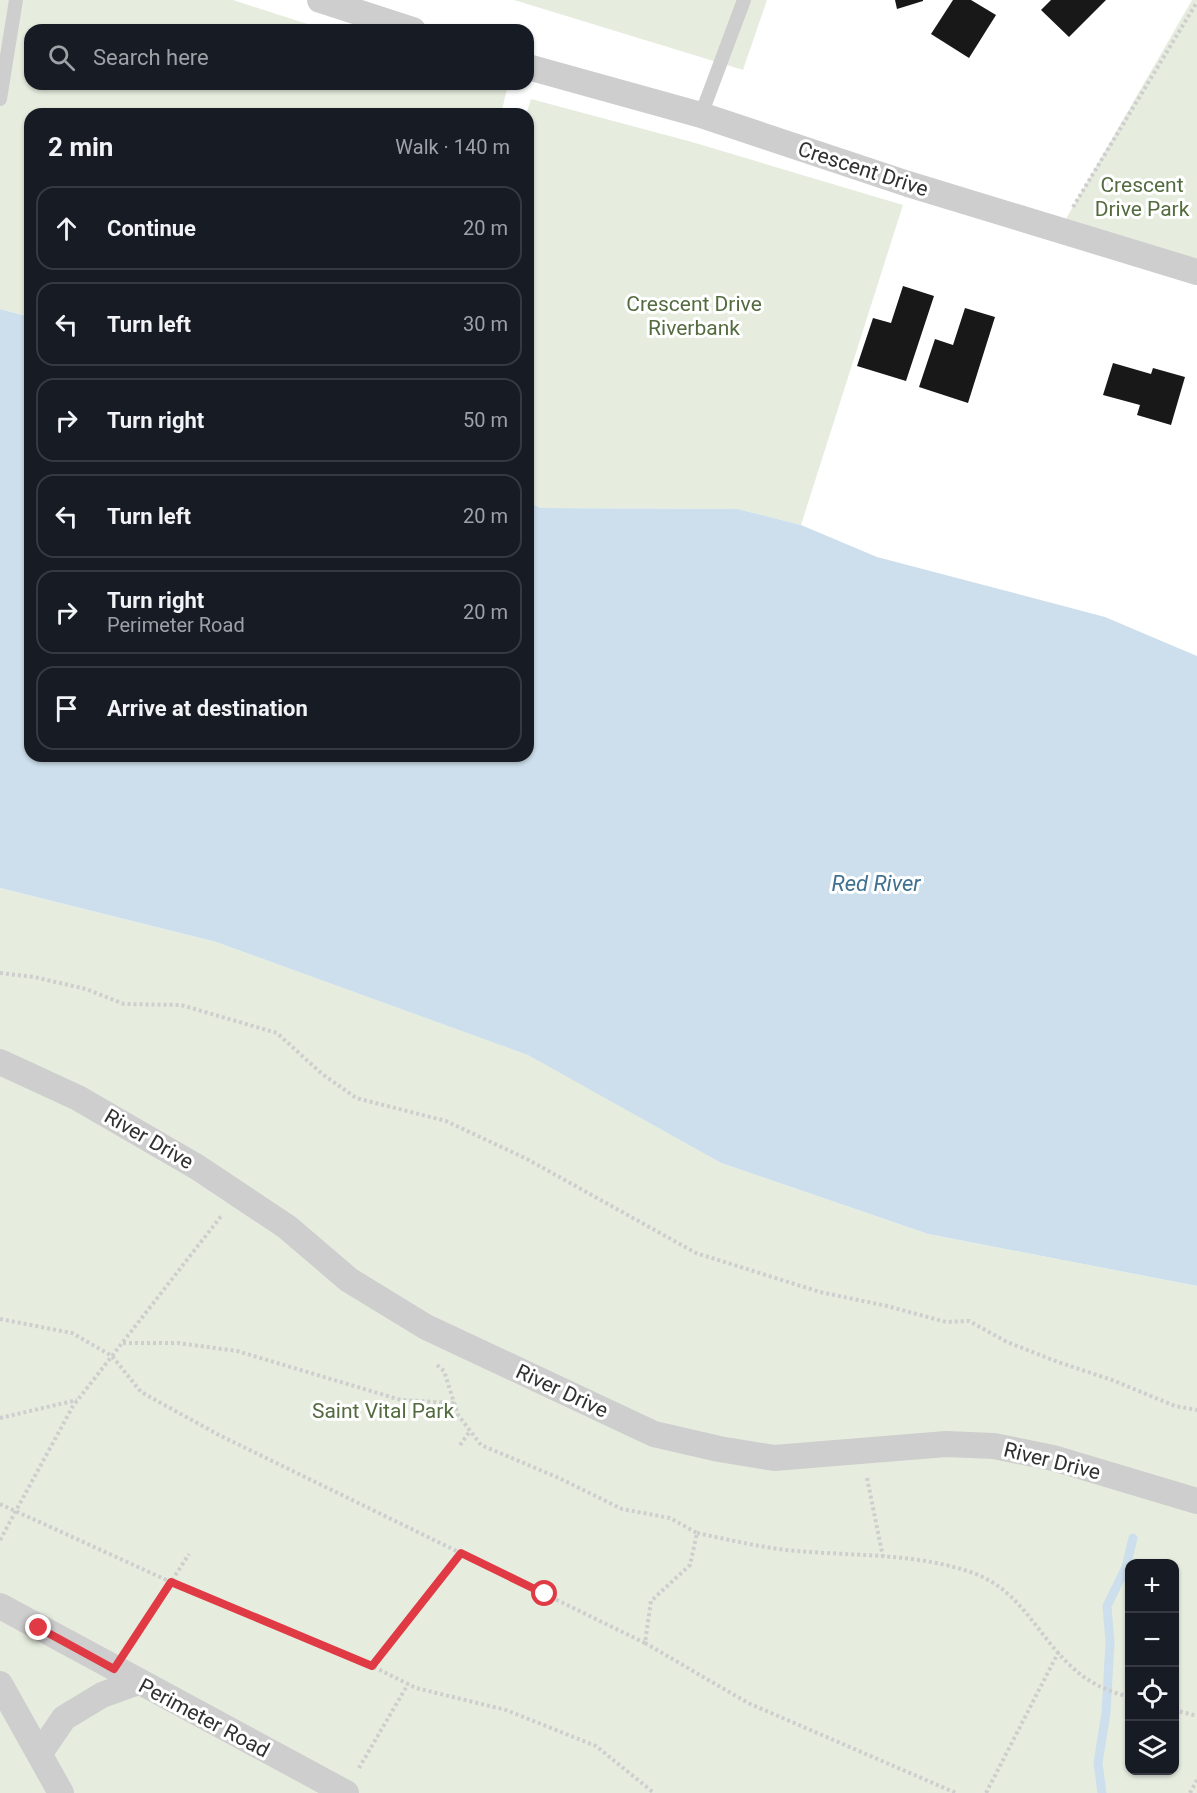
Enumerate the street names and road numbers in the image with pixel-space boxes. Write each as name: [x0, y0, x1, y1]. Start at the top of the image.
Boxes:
street label: Crescent Drive: [795, 137, 931, 201]
street label: River Drive: [100, 1104, 198, 1174]
street label: River Drive: [512, 1359, 612, 1423]
street label: River Drive: [1001, 1437, 1103, 1485]
street label: Perimeter Road: [135, 1673, 273, 1763]

